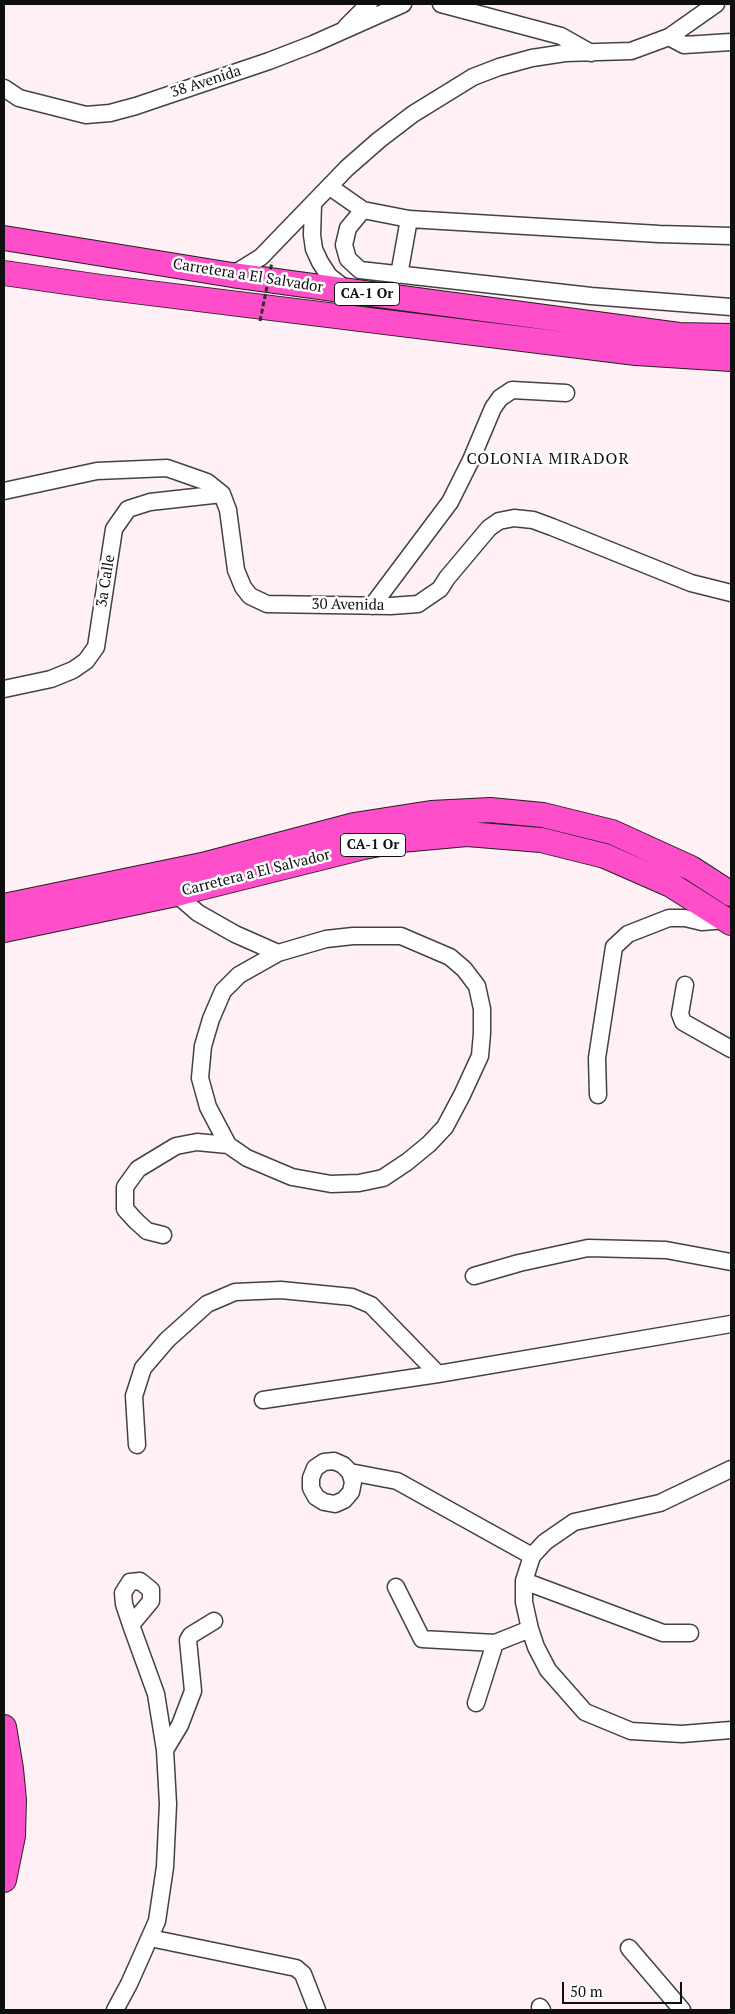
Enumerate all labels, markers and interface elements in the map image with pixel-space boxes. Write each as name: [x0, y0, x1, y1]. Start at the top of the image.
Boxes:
street label: 38 Avenida: [169, 62, 243, 102]
street label: Carretera a El Salvador: [171, 255, 325, 297]
road number: CA-1 Or: [334, 282, 400, 306]
district label: COLONIA MIRADOR: [465, 449, 631, 469]
street label: 3a Calle: [93, 553, 119, 609]
street label: 30 Avenida: [311, 595, 385, 615]
road number: CA-1 Or: [340, 834, 406, 856]
street label: Carretera a El Salvador: [180, 846, 332, 900]
scale bar: [565, 1972, 685, 2004]
text: 50 m: [570, 1981, 603, 2001]

